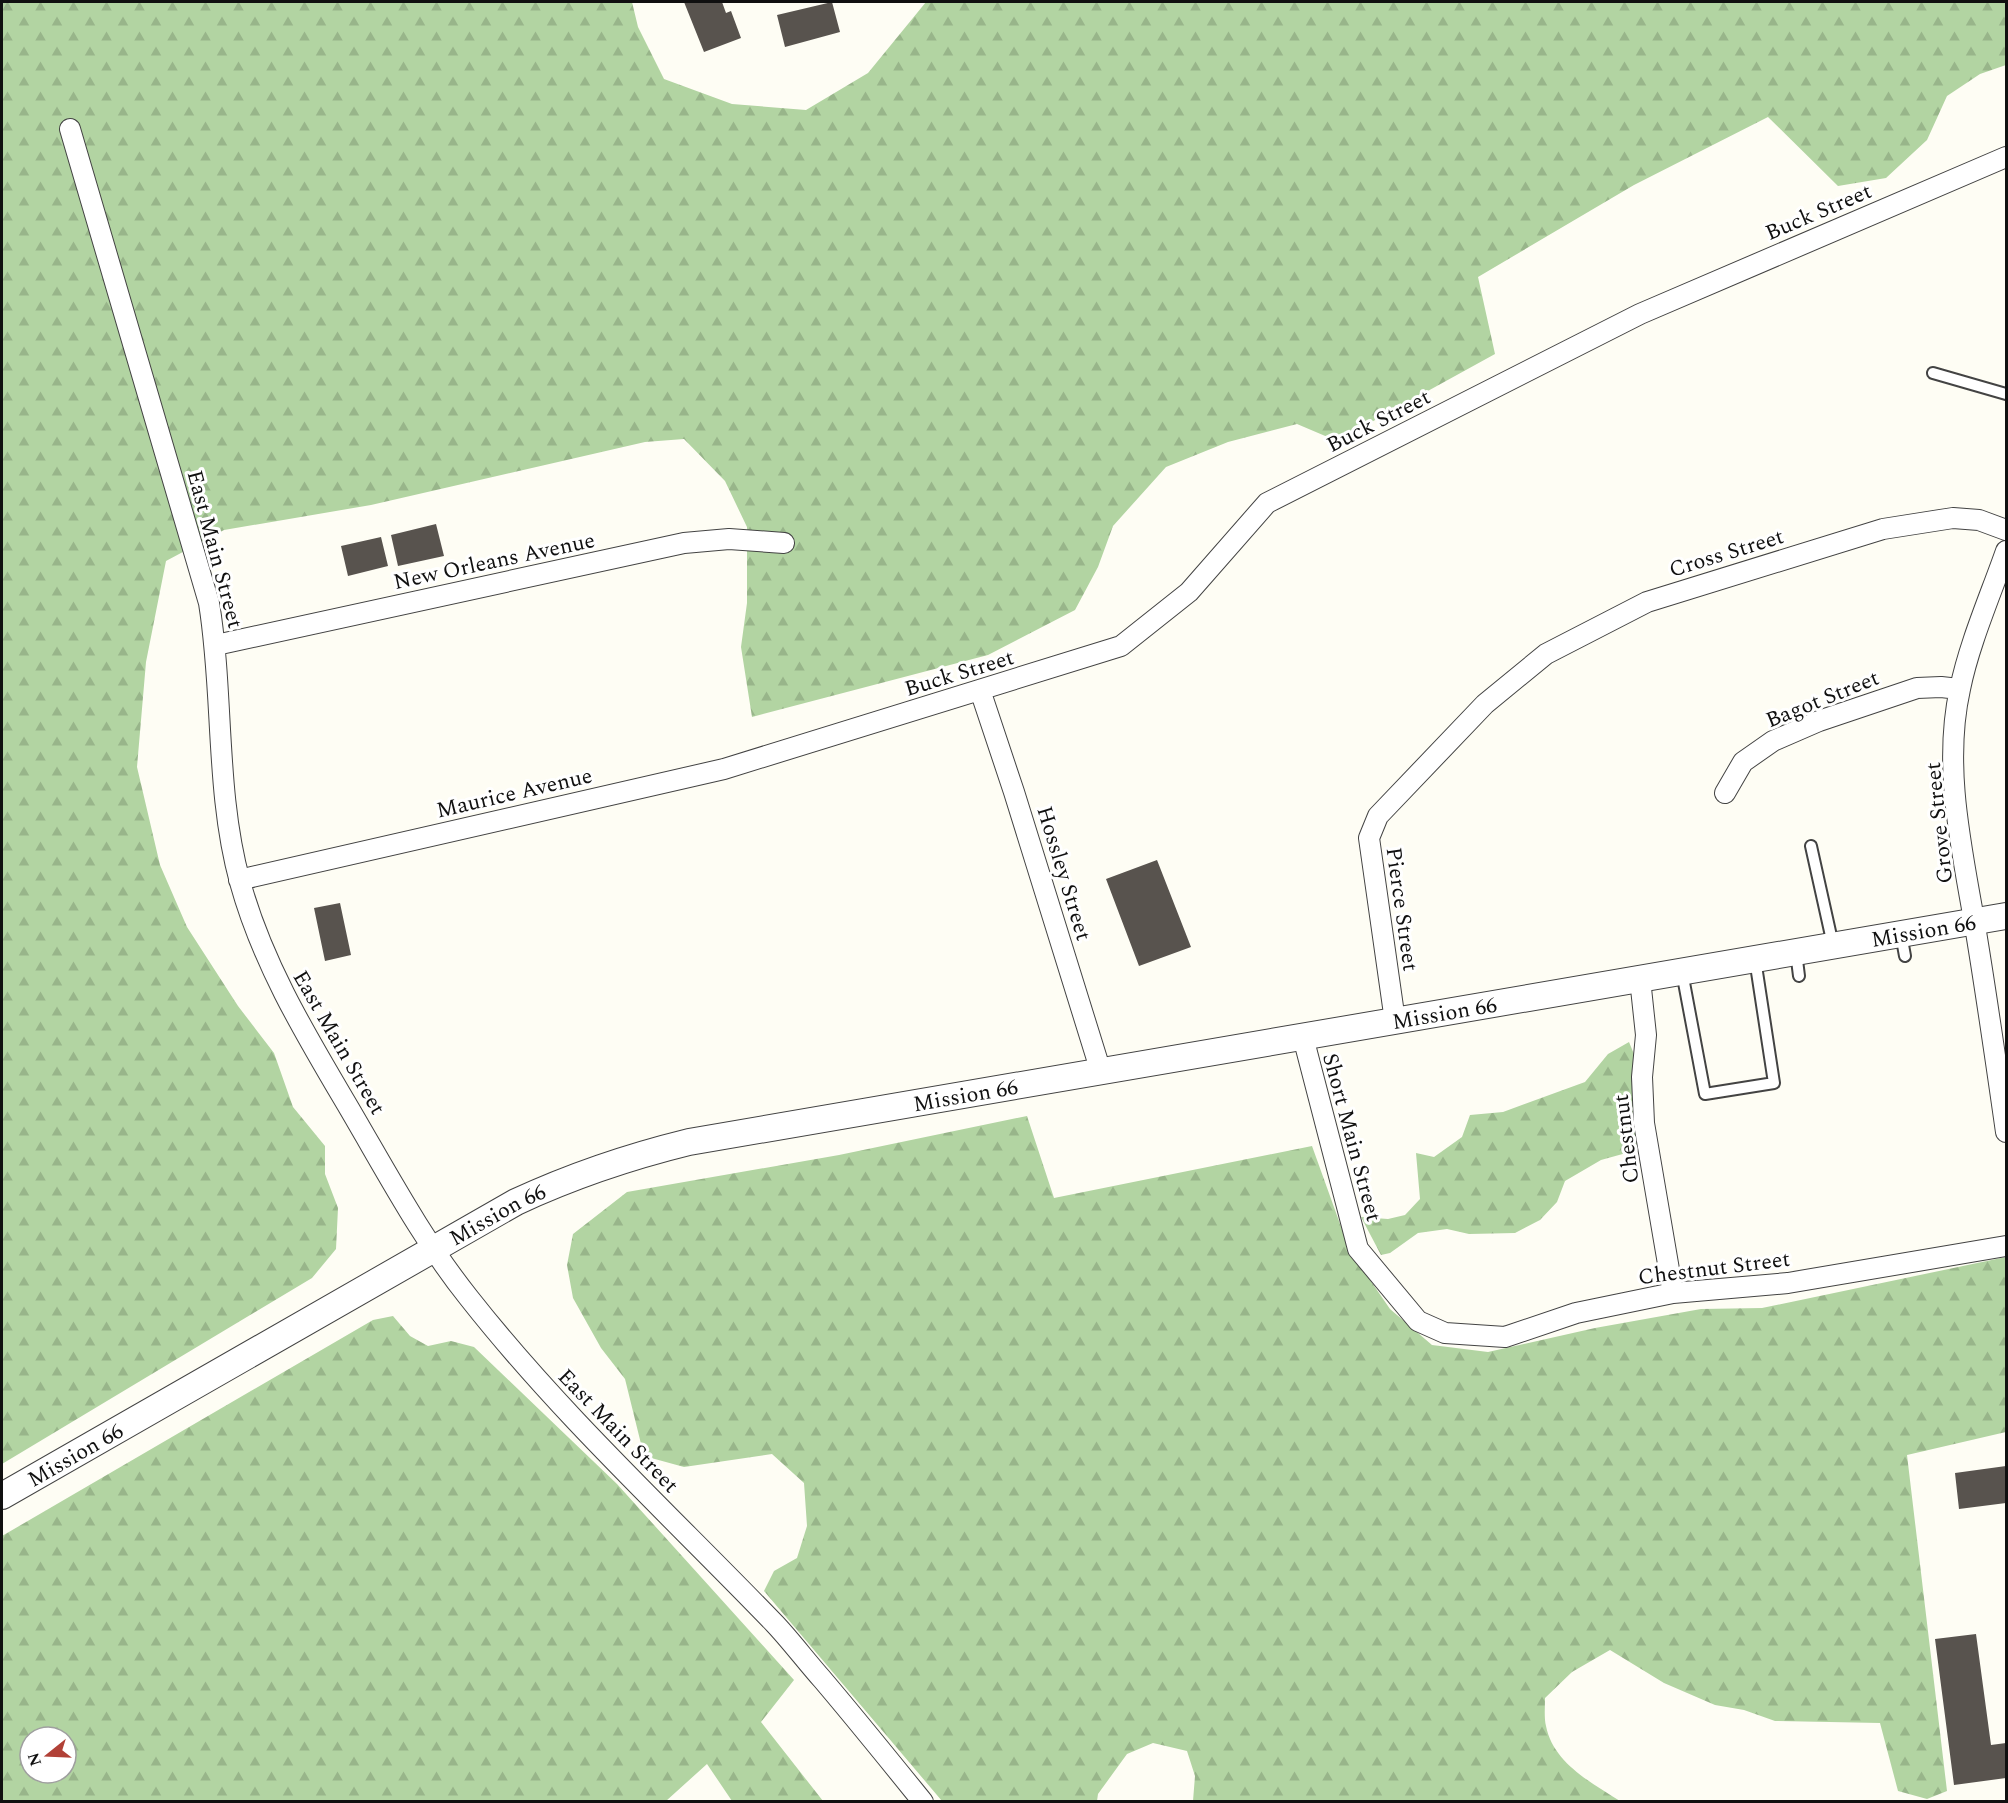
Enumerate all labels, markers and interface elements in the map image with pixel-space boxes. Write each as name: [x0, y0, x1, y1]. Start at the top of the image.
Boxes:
street label: Buck Street: [1760, 175, 1877, 250]
street label: Buck Street: [1321, 381, 1437, 462]
street label: East Main Street: [178, 467, 252, 632]
street label: Cross Street: [1665, 520, 1788, 587]
street label: New Orleans Avenue: [391, 524, 598, 599]
street label: Buck Street: [901, 641, 1018, 706]
street label: Bagot Street: [1761, 662, 1884, 737]
street label: Maurice Avenue: [433, 759, 596, 827]
street label: Grove Street: [1917, 760, 1962, 885]
street label: Hossley Street: [1027, 802, 1100, 945]
street label: Pierce Street: [1376, 845, 1427, 973]
street label: Mission 66: [1869, 906, 1979, 957]
street label: East Main Street: [284, 964, 394, 1122]
street label: Mission 66: [1390, 989, 1500, 1039]
street label: Short Main Street: [1313, 1049, 1390, 1225]
street label: Mission 66: [911, 1071, 1021, 1121]
street label: Chestnut: [1605, 1092, 1648, 1185]
street label: Mission 66: [443, 1176, 551, 1255]
street label: Chestnut Street: [1636, 1243, 1792, 1294]
street label: East Main Street: [550, 1361, 686, 1501]
street label: Mission 66: [21, 1415, 130, 1496]
north arrow: [18, 1725, 78, 1785]
text: N: [21, 1749, 48, 1769]

